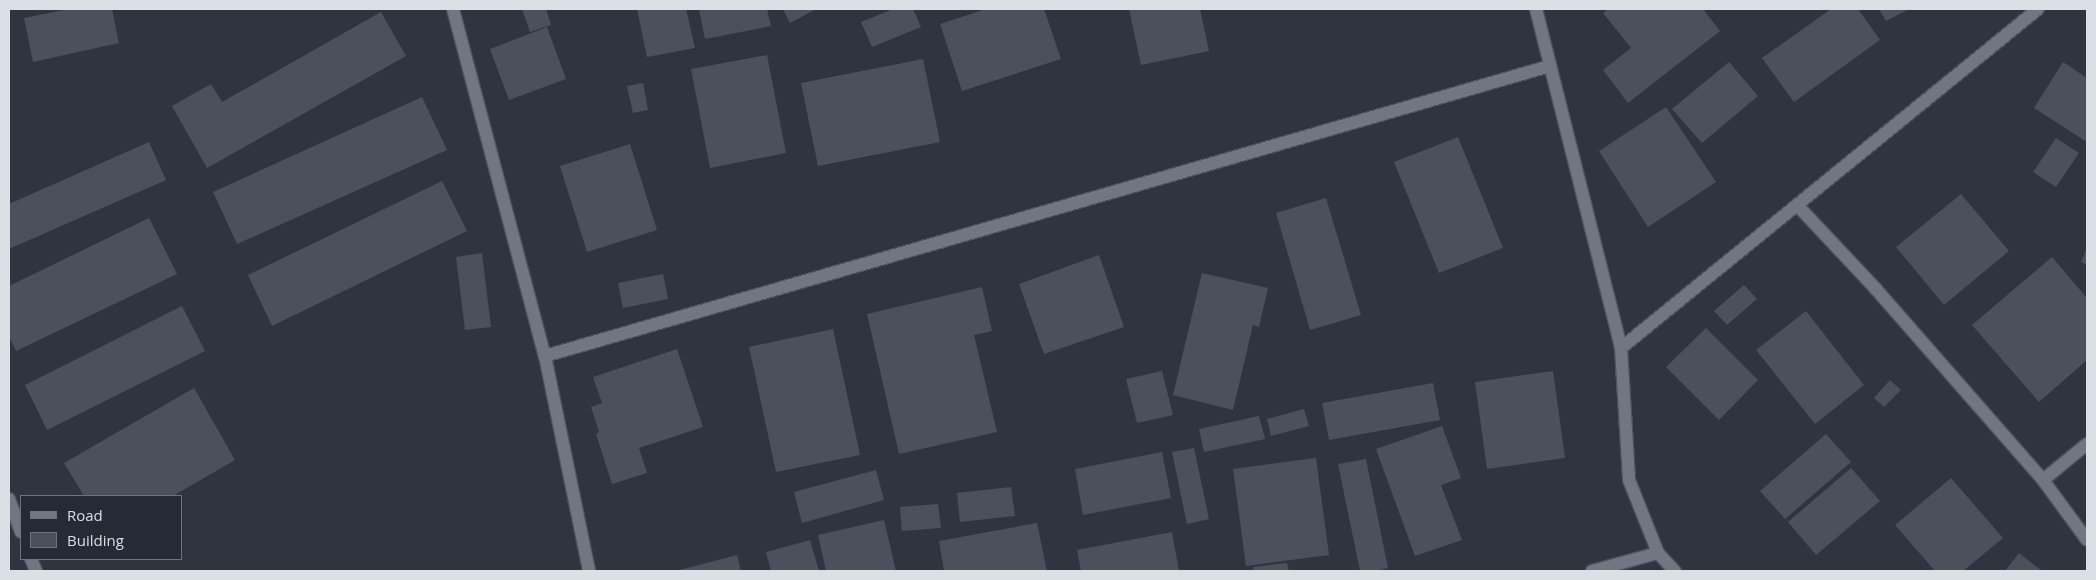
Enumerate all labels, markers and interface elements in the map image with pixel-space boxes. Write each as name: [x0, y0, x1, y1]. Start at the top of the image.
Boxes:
legend: [20, 495, 182, 560]
text: Road: [67, 505, 103, 525]
text: Building: [67, 530, 124, 550]

